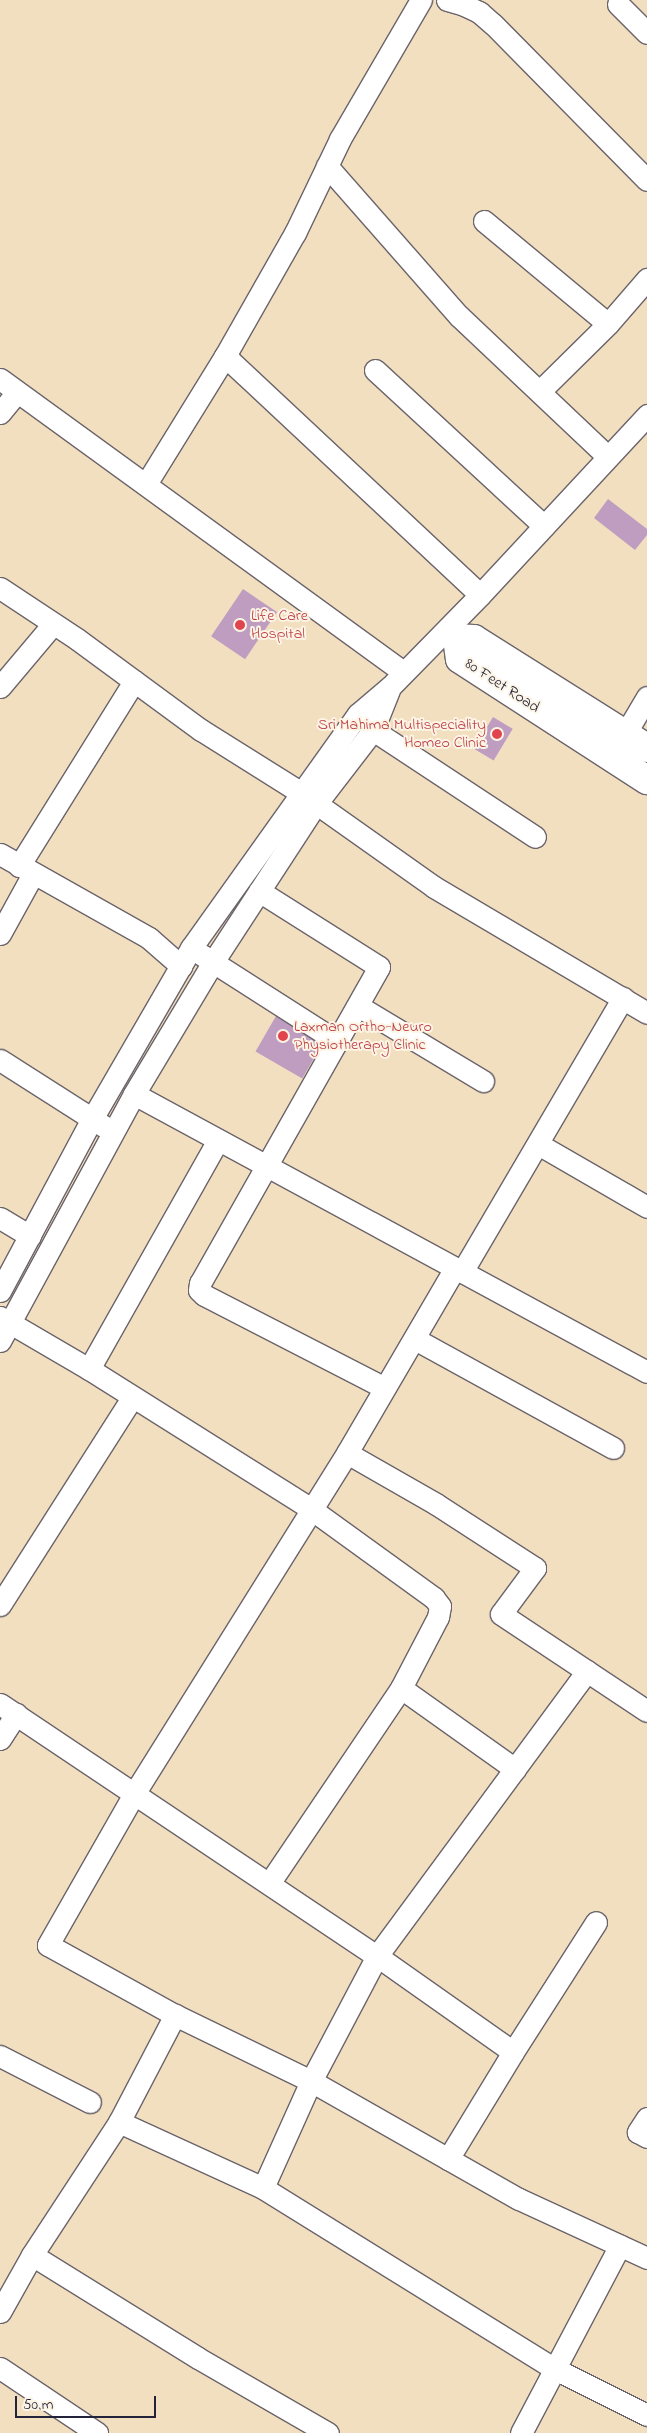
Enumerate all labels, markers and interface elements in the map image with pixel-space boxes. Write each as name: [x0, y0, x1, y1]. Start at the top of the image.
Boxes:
place label: Life Care Hospital: [251, 606, 308, 644]
marker: Life Care Hospital: [233, 618, 247, 632]
street label: 80 Feet Road: [461, 655, 543, 717]
place label: Sri Mahima Multispeciality Homeo Clinic: [318, 715, 486, 753]
marker: Sri Mahima Multispeciality Homeo Clinic: [490, 727, 504, 741]
place label: Laxman Ortho-Neuro Physiotherapy Clinic: [294, 1017, 432, 1055]
marker: Laxman Ortho-Neuro Physiotherapy Clinic: [276, 1029, 290, 1043]
scale bar: [18, 2386, 159, 2418]
text: 50 m: [23, 2394, 53, 2416]

